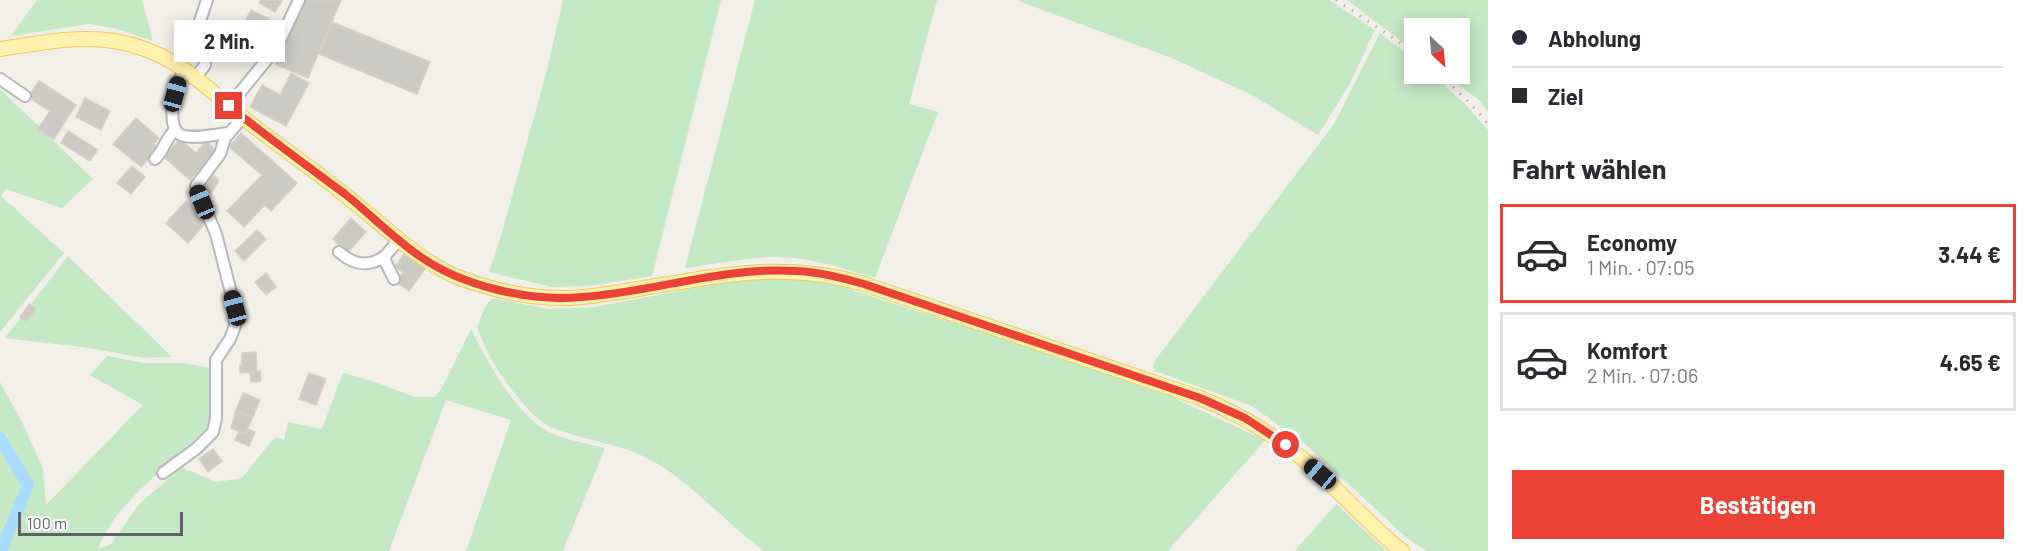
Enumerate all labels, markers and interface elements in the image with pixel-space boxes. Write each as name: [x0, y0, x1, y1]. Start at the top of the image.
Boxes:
north arrow: [1404, 18, 1470, 84]
map controls: [1404, 18, 1470, 84]
callout: 2 Min.: [174, 19, 284, 61]
text: Abholung: [1548, 25, 1641, 51]
text: 2 Min.: [204, 29, 255, 53]
car: [162, 74, 188, 114]
text: Ziel: [1548, 83, 1583, 109]
route end: [215, 92, 242, 119]
text: Fahrt wählen: [1512, 152, 1667, 184]
car: [187, 182, 217, 222]
icon: car: [1515, 227, 1569, 281]
text: Economy: [1587, 229, 1677, 255]
text: 3.44 €: [1938, 241, 2001, 267]
text: 1 Min. · 07:05: [1587, 255, 1695, 279]
car: [222, 288, 248, 328]
icon: car: [1515, 335, 1569, 389]
text: Komfort: [1587, 337, 1668, 363]
text: 4.65 €: [1940, 349, 2001, 375]
text: 2 Min. · 07:06: [1587, 363, 1698, 387]
route start: [1272, 431, 1299, 458]
car: [1300, 456, 1340, 492]
button: Bestätigen: [1512, 470, 2004, 539]
scale bar: [18, 509, 183, 536]
text: 100 m: [27, 513, 67, 532]

